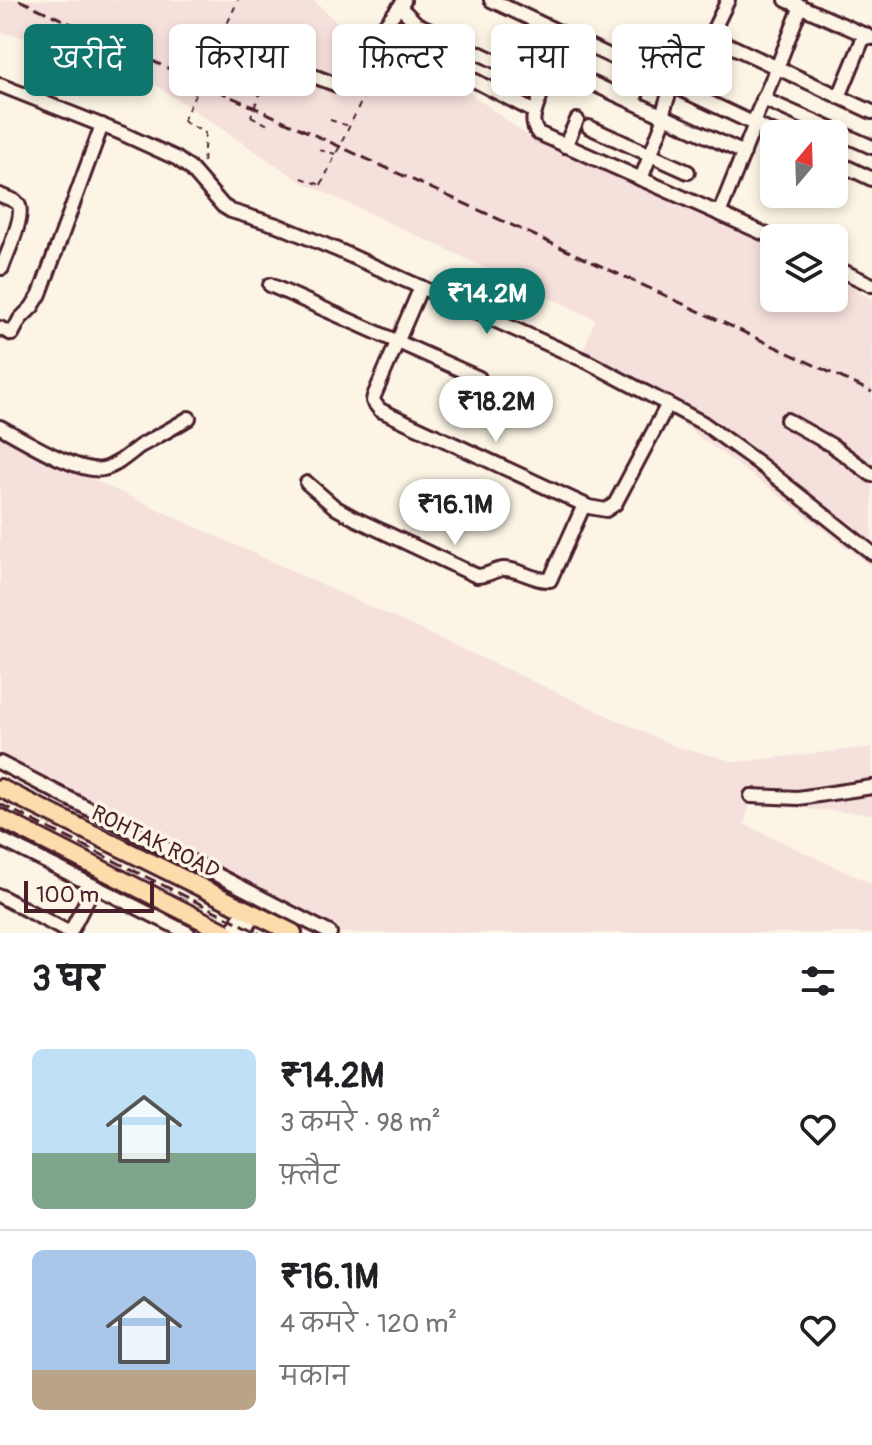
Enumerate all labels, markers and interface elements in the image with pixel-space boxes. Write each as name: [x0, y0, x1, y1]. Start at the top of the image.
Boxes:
chip: खरीदें: [24, 24, 153, 96]
chip: किराया: [169, 24, 316, 96]
chip: फ़िल्टर: [332, 24, 475, 96]
chip: नया: [491, 24, 596, 96]
chip: फ़्लैट: [612, 24, 732, 96]
north arrow: [760, 120, 848, 208]
map controls: [760, 120, 848, 312]
button: layers: [760, 224, 848, 312]
pin: ₹14.2M: [422, 268, 552, 336]
text: ₹14.2M: [447, 278, 527, 310]
pin: ₹18.2M: [431, 376, 561, 444]
text: ₹18.2M: [457, 386, 535, 418]
pin: ₹16.1M: [390, 479, 520, 547]
text: ₹16.1M: [417, 489, 493, 521]
street label: ROHTAK ROAD: [87, 799, 224, 885]
scale bar: [24, 877, 154, 913]
text: 100 m: [36, 881, 99, 909]
text: 3 घर: [32, 958, 104, 1001]
icon: filters: [796, 959, 840, 1003]
text: ₹14.2M: [280, 1055, 384, 1098]
icon: home: [96, 1081, 192, 1177]
text: 3 कमरे · 98 m²: [280, 1107, 441, 1139]
icon: heart: [796, 1107, 840, 1151]
text: फ़्लैट: [280, 1160, 339, 1192]
text: ₹16.1M: [280, 1256, 379, 1299]
icon: home: [96, 1282, 192, 1378]
text: 4 कमरे · 120 m²: [280, 1308, 457, 1340]
icon: heart: [796, 1308, 840, 1352]
text: मकान: [280, 1361, 349, 1393]

